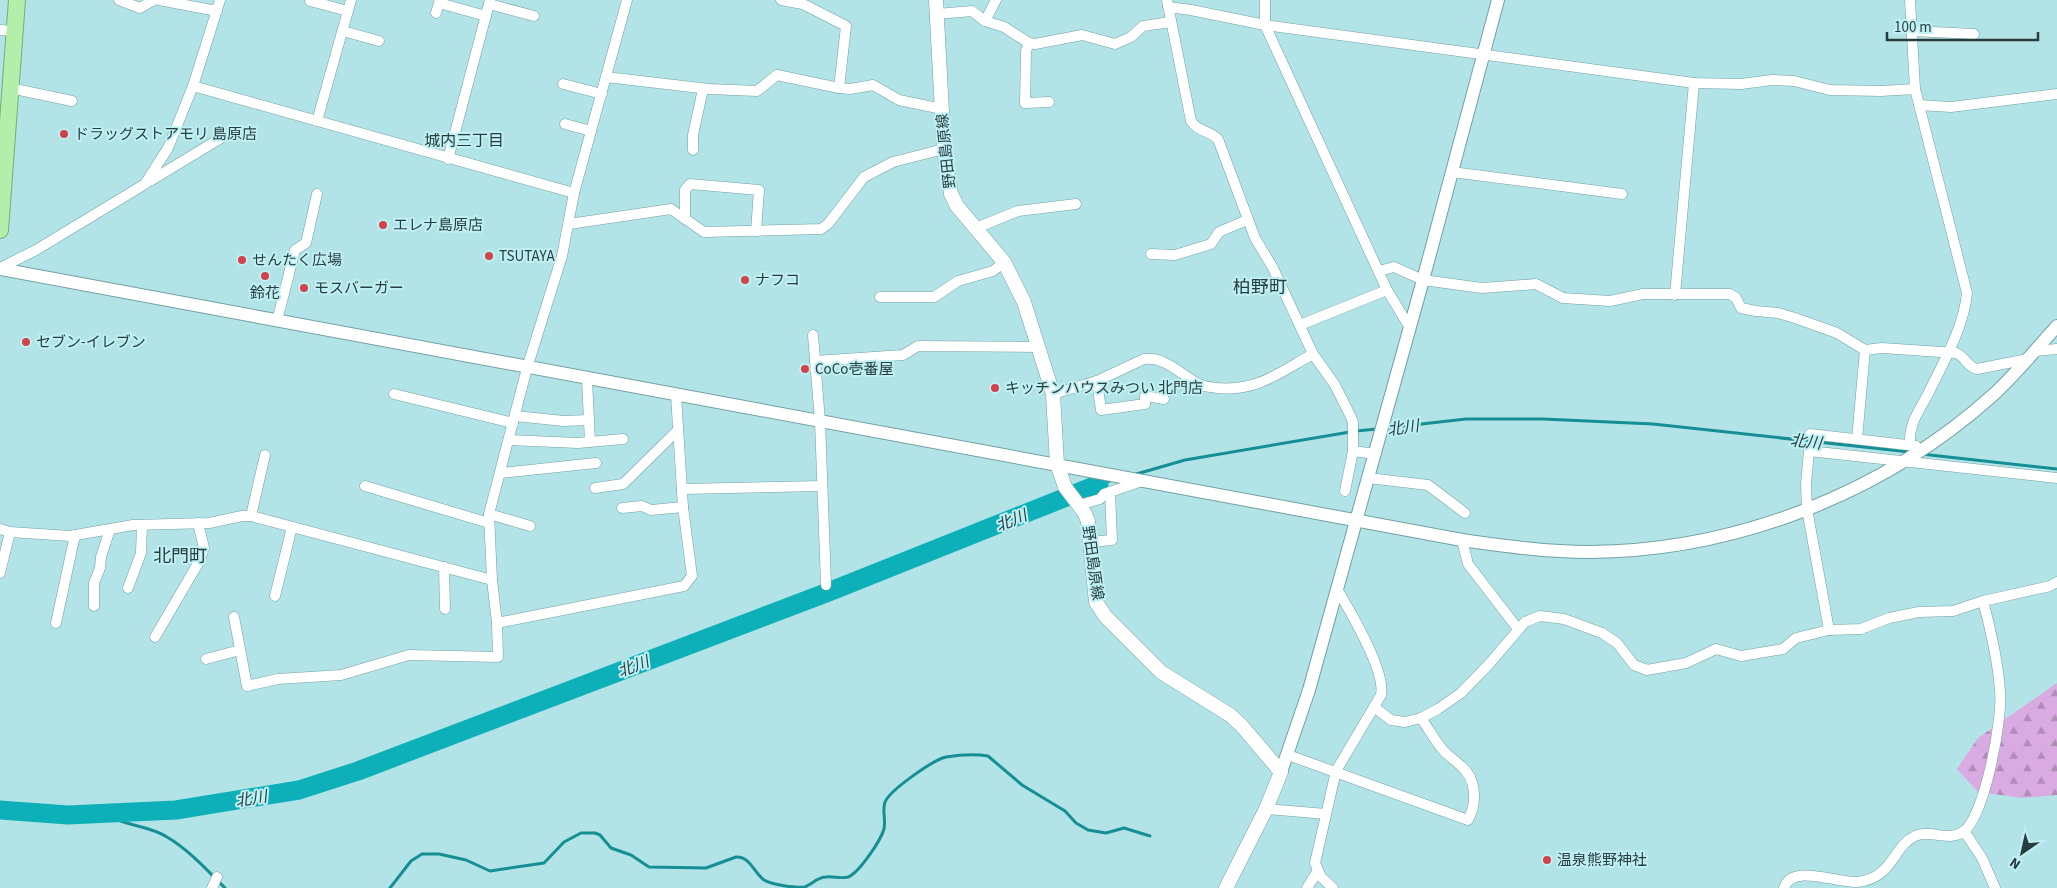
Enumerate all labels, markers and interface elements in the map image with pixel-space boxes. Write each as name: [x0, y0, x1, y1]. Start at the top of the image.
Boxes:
scale bar: [1887, 10, 2038, 42]
text: 100 m: [1894, 17, 1932, 38]
street label: 野田島原線: [932, 113, 961, 189]
place label: ドラッグストアモリ 島原店: [74, 124, 257, 145]
marker: ドラッグストアモリ 島原店: [58, 128, 70, 140]
district label: 城内三丁目: [424, 130, 504, 152]
place label: エレナ島原店: [393, 215, 483, 236]
marker: エレナ島原店: [377, 219, 389, 231]
place label: TSUTAYA: [499, 246, 555, 267]
place label: せんたく広場: [252, 250, 342, 271]
marker: TSUTAYA: [483, 250, 495, 262]
marker: せんたく広場: [236, 254, 248, 266]
marker: 鈴花: [259, 270, 271, 282]
place label: ナフコ: [755, 270, 800, 291]
marker: ナフコ: [739, 274, 751, 286]
district label: 柏野町: [1233, 275, 1287, 300]
place label: モスバーガー: [314, 278, 404, 299]
marker: モスバーガー: [298, 282, 310, 294]
place label: 鈴花: [250, 283, 280, 304]
place label: セブン-イレブン: [36, 332, 146, 353]
marker: セブン-イレブン: [20, 336, 32, 348]
place label: CoCo壱番屋: [815, 359, 893, 380]
marker: CoCo壱番屋: [799, 363, 811, 375]
place label: キッチンハウスみつい 北門店: [1005, 378, 1203, 399]
marker: キッチンハウスみつい 北門店: [989, 382, 1001, 394]
water label: 北川: [1386, 415, 1422, 441]
water label: 北川: [1789, 429, 1825, 455]
water label: 北川: [992, 504, 1032, 537]
street label: 野田島原線: [1077, 524, 1108, 602]
district label: 北門町: [153, 544, 207, 569]
water label: 北川: [614, 650, 654, 683]
water label: 北川: [234, 785, 271, 812]
north arrow: [1997, 828, 2047, 878]
place label: 温泉熊野神社: [1557, 850, 1647, 871]
text: N: [2006, 852, 2025, 874]
marker: 温泉熊野神社: [1541, 854, 1553, 866]

